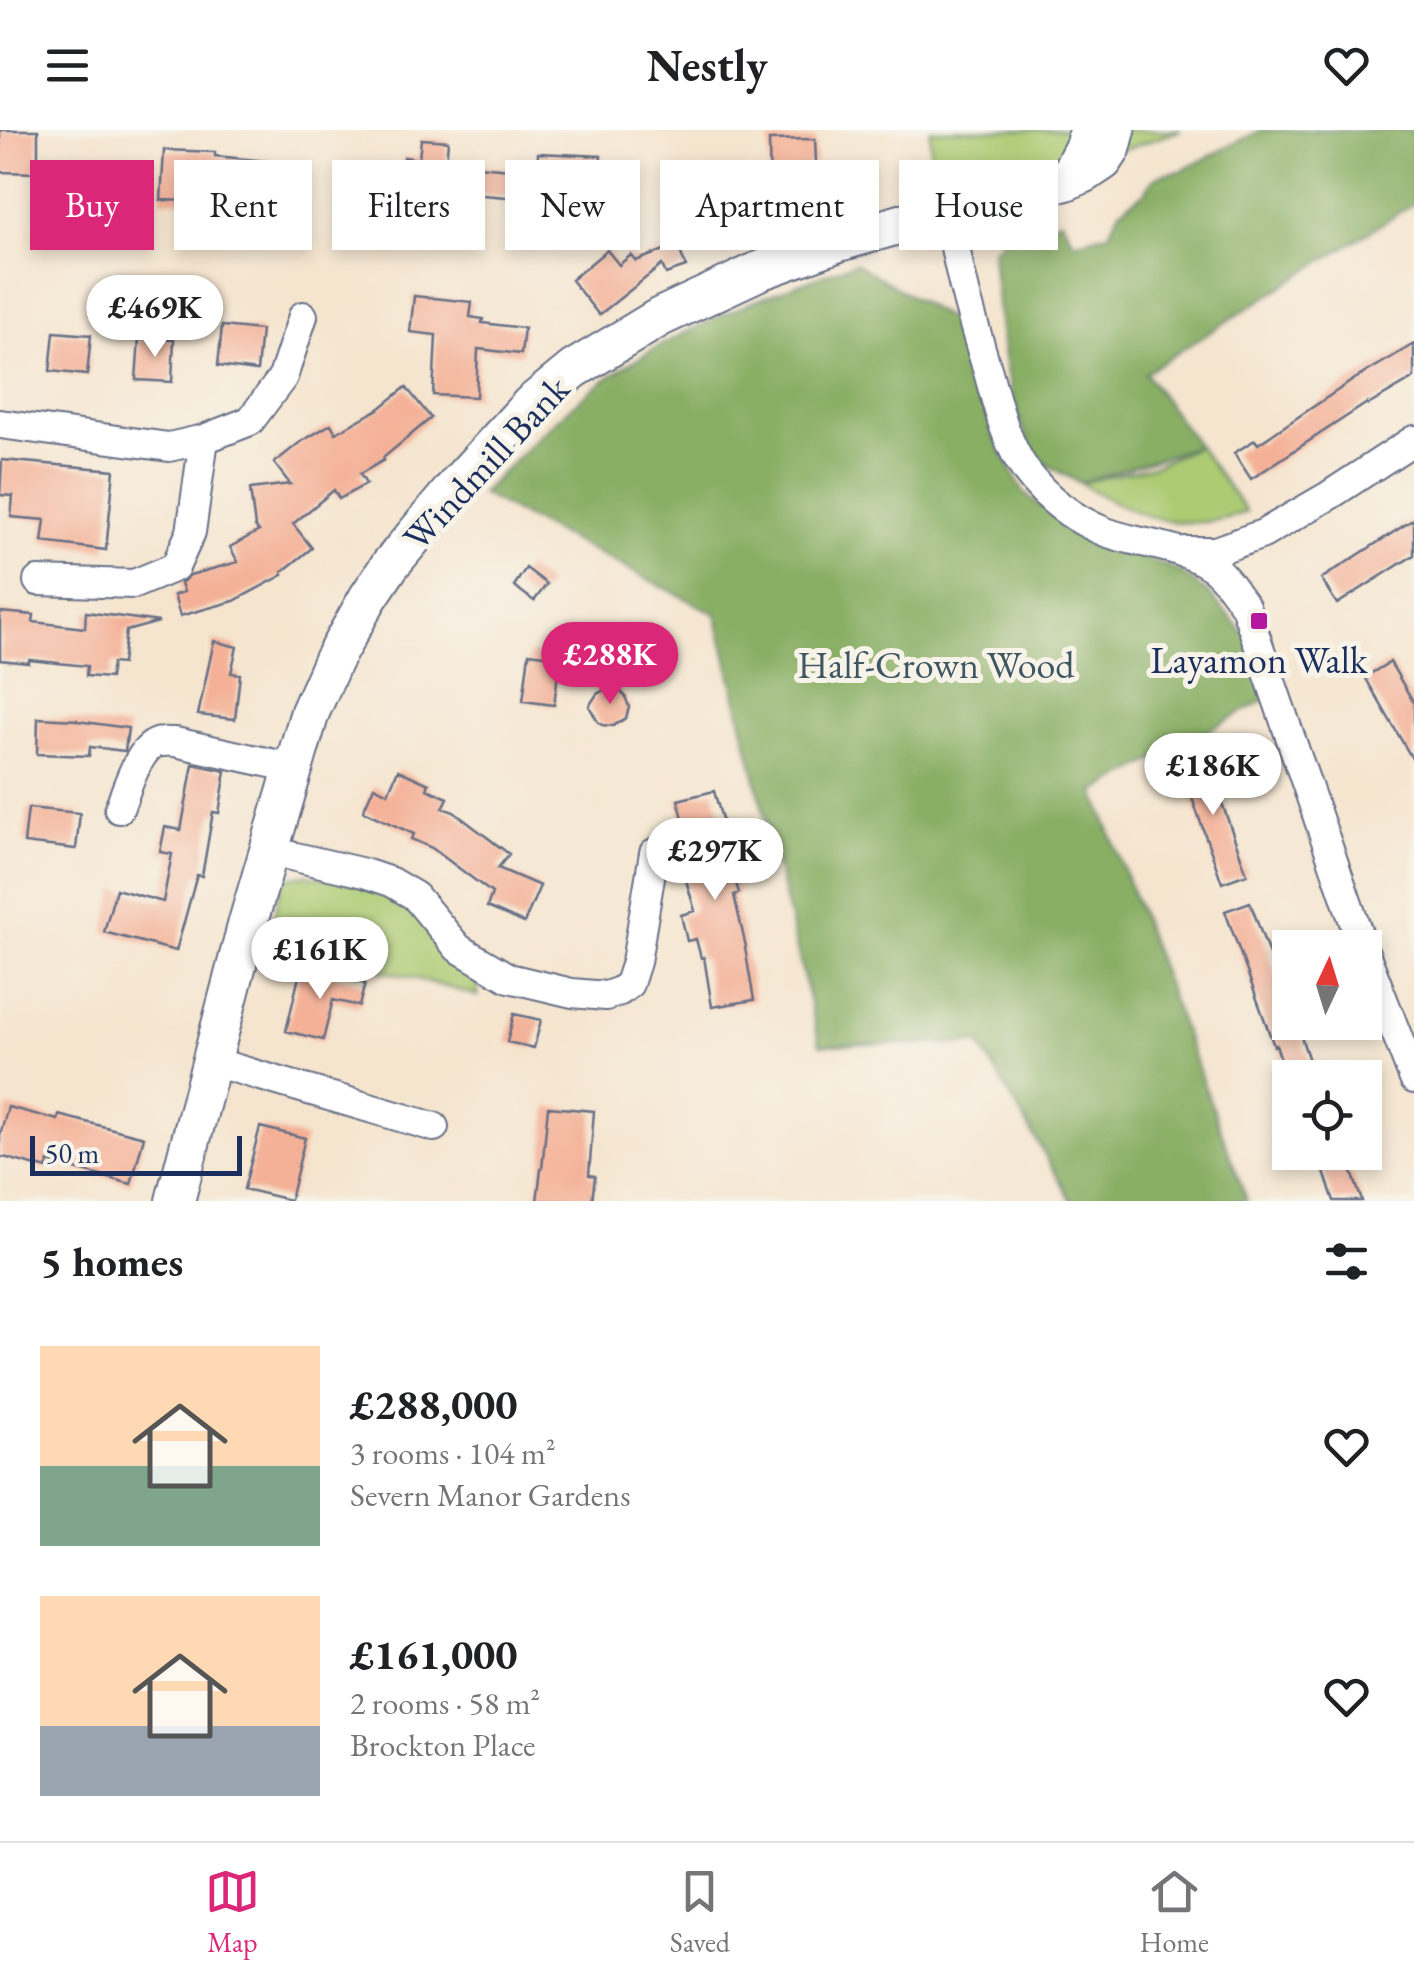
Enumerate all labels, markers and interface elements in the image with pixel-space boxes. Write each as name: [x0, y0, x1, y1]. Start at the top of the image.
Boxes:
text: Nestly: [646, 36, 768, 94]
icon: menu: [40, 38, 95, 93]
icon: heart: [1319, 38, 1374, 93]
chip: Buy: [30, 160, 154, 250]
chip: Rent: [174, 160, 312, 250]
chip: Filters: [332, 160, 485, 250]
chip: New: [505, 160, 640, 250]
chip: Apartment: [660, 160, 879, 250]
chip: House: [899, 160, 1058, 250]
pin: £469K: [85, 275, 225, 360]
text: £469K: [108, 286, 202, 328]
street label: Windmill Bank: [392, 364, 580, 561]
marker: Layamon Walk: [1248, 610, 1270, 632]
pin: £288K: [540, 622, 680, 707]
text: £288K: [563, 633, 657, 675]
place label: Layamon Walk: [1150, 635, 1369, 684]
park label: Half-Crown Wood: [797, 640, 1075, 689]
pin: £186K: [1143, 733, 1283, 818]
text: £186K: [1166, 744, 1260, 786]
pin: £297K: [645, 818, 785, 903]
text: £297K: [668, 829, 762, 871]
pin: £161K: [250, 917, 390, 1002]
text: £161K: [273, 928, 367, 970]
north arrow: [1272, 930, 1382, 1040]
map controls: [1272, 930, 1382, 1170]
button: locate: [1272, 1060, 1382, 1170]
scale bar: [30, 1131, 242, 1176]
text: 50 m: [45, 1135, 99, 1171]
text: 5 homes: [40, 1234, 183, 1289]
icon: filters: [1319, 1234, 1374, 1289]
text: £288,000: [350, 1377, 518, 1432]
icon: home: [120, 1386, 240, 1506]
icon: heart: [1319, 1419, 1374, 1474]
text: 3 rooms · 104 m²: [350, 1432, 556, 1474]
text: Severn Manor Gardens: [350, 1474, 631, 1516]
text: £161,000: [350, 1627, 518, 1682]
icon: home: [120, 1636, 240, 1756]
icon: heart: [1319, 1669, 1374, 1724]
text: 2 rooms · 58 m²: [350, 1682, 540, 1724]
text: Brockton Place: [350, 1724, 536, 1766]
tab: Map: [205, 1864, 260, 1960]
tab: Saved: [670, 1864, 730, 1960]
tab: Home: [1140, 1864, 1209, 1960]

